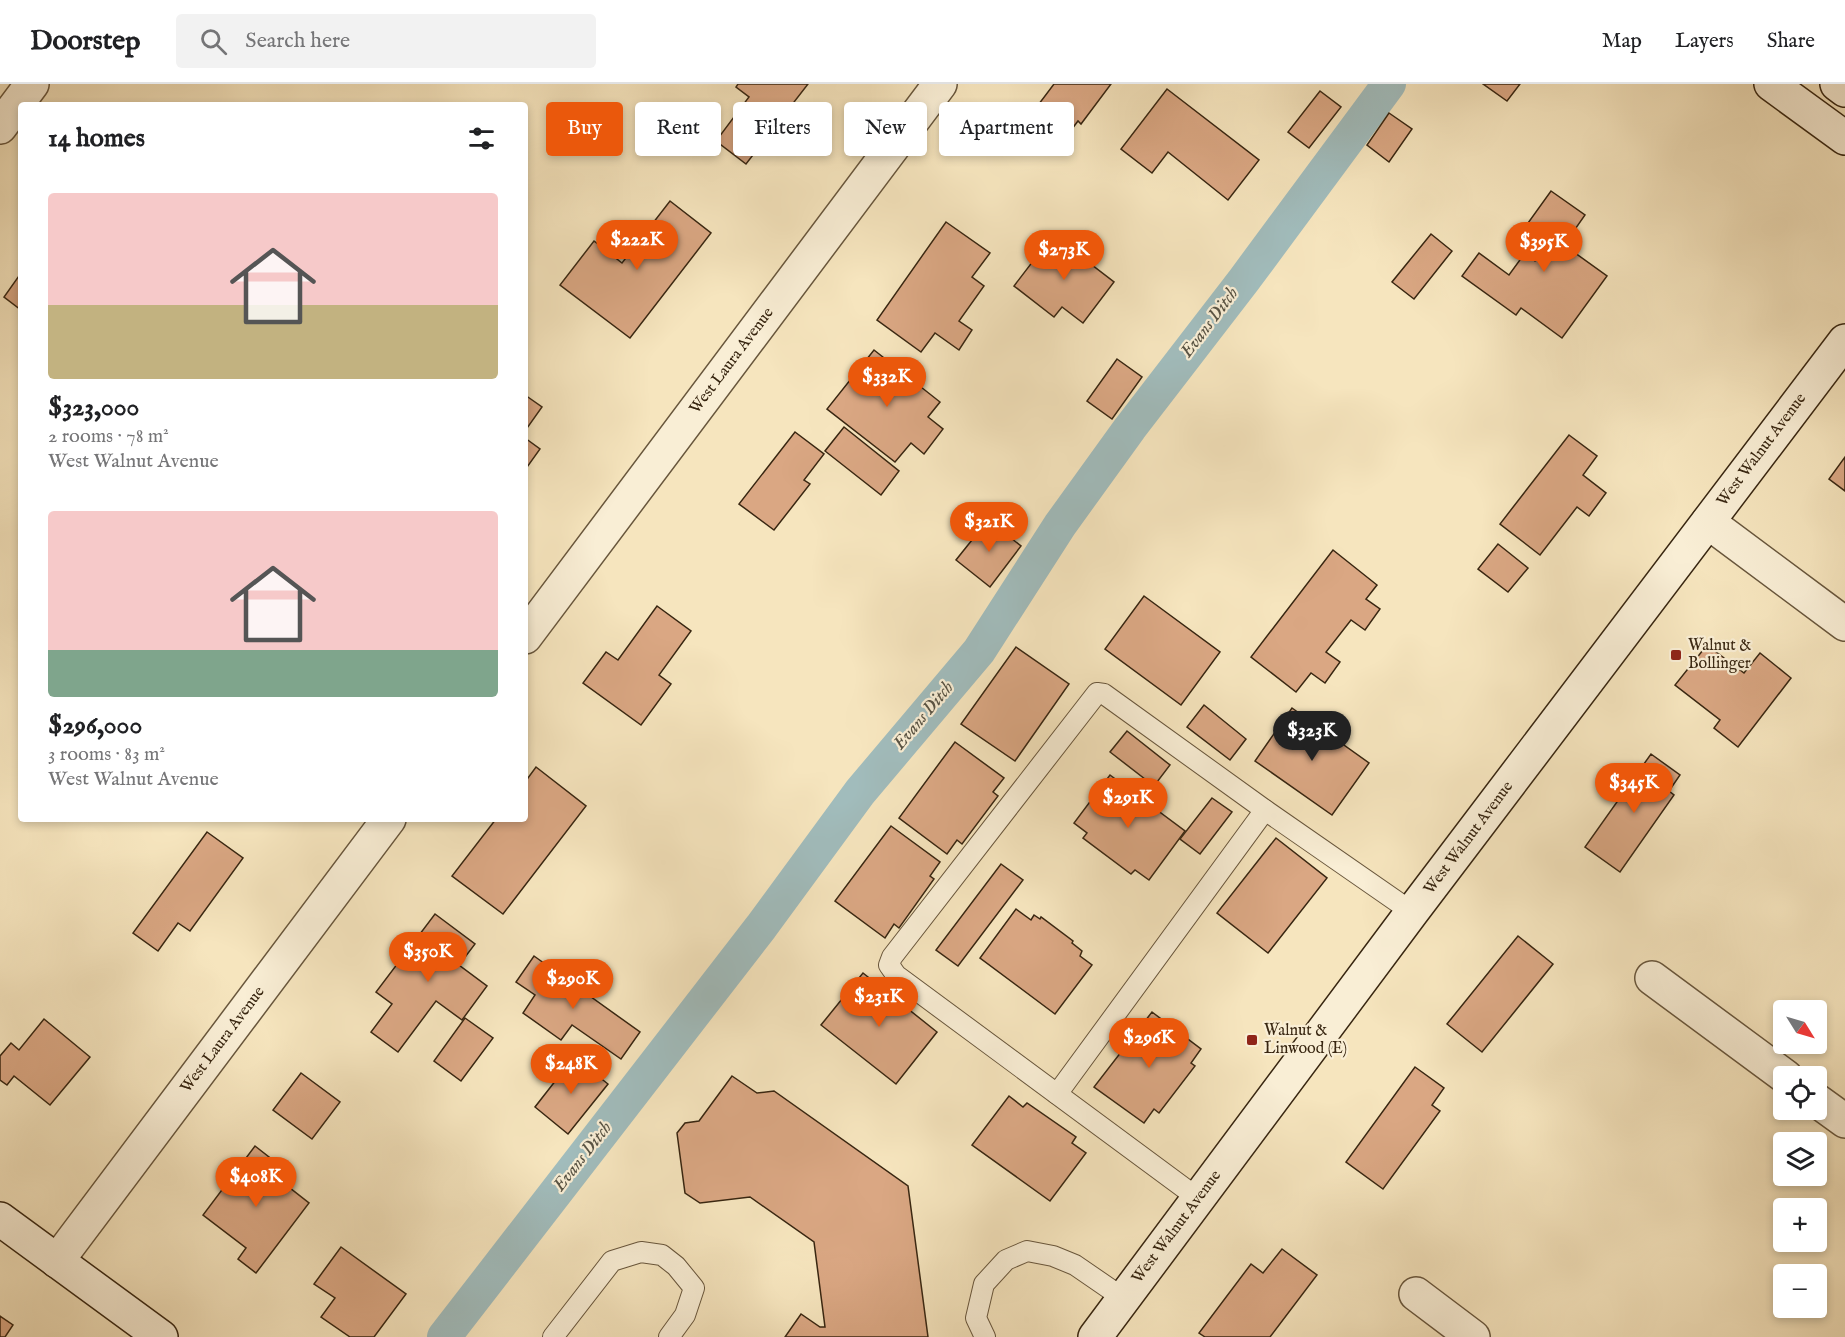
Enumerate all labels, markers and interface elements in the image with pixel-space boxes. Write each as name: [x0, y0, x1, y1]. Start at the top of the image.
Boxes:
search box: [176, 14, 596, 68]
text: Doorstep: [30, 24, 140, 59]
icon: search: [197, 25, 230, 58]
text: Search here: [245, 27, 350, 55]
text: Map: [1602, 28, 1642, 55]
text: Layers: [1675, 28, 1734, 55]
text: Share: [1767, 28, 1815, 55]
chip: Buy: [546, 102, 623, 156]
chip: Rent: [635, 102, 721, 156]
chip: Filters: [733, 102, 832, 156]
chip: New: [844, 102, 927, 156]
chip: Apartment: [939, 102, 1074, 156]
text: 14 homes: [48, 122, 145, 155]
icon: filters: [465, 122, 498, 155]
pin: $222K: [595, 220, 679, 271]
pin: $395K: [1502, 222, 1586, 273]
text: $222K: [610, 227, 664, 252]
text: $395K: [1520, 229, 1568, 254]
pin: $273K: [1022, 230, 1106, 281]
icon: home: [219, 232, 327, 340]
text: $273K: [1038, 237, 1090, 262]
water label: Evans Ditch: [1175, 283, 1244, 364]
street label: West Laura Avenue: [685, 304, 779, 418]
pin: $332K: [845, 357, 929, 408]
text: $332K: [862, 364, 912, 389]
street label: West Walnut Avenue: [1713, 389, 1811, 511]
text: $323,000: [48, 391, 139, 424]
text: 2 rooms · 78 m²: [48, 424, 169, 449]
text: West Walnut Avenue: [48, 449, 219, 474]
pin: $321K: [947, 502, 1031, 553]
text: $321K: [964, 509, 1014, 534]
icon: home: [219, 550, 327, 658]
place label: Walnut & Bollinger: [1688, 636, 1751, 674]
marker: Walnut & Bollinger: [1669, 648, 1683, 662]
water label: Evans Ditch: [888, 677, 960, 756]
text: $296,000: [48, 709, 142, 742]
pin: $323K: [1270, 711, 1354, 762]
text: $323K: [1287, 718, 1337, 743]
text: 3 rooms · 83 m²: [48, 742, 165, 767]
pin: $345K: [1592, 763, 1676, 814]
text: West Walnut Avenue: [48, 767, 219, 792]
text: $345K: [1609, 770, 1659, 795]
street label: West Walnut Avenue: [1420, 777, 1518, 899]
pin: $291K: [1086, 778, 1170, 829]
text: $291K: [1102, 785, 1154, 810]
pin: $350K: [386, 932, 470, 983]
text: $350K: [403, 939, 453, 964]
pin: $290K: [531, 959, 615, 1010]
text: $290K: [546, 966, 600, 991]
pin: $231K: [837, 977, 921, 1028]
street label: West Laura Avenue: [176, 983, 270, 1097]
text: $231K: [854, 984, 904, 1009]
north arrow: [1773, 1000, 1827, 1054]
map controls: [1773, 1000, 1827, 1318]
pin: $296K: [1107, 1018, 1191, 1069]
place label: Walnut & Linwood (E): [1264, 1021, 1347, 1059]
text: $296K: [1123, 1025, 1175, 1050]
marker: Walnut & Linwood (E): [1245, 1033, 1259, 1047]
pin: $248K: [529, 1044, 613, 1095]
text: $248K: [545, 1051, 597, 1076]
button: locate: [1773, 1066, 1827, 1120]
water label: Evans Ditch: [548, 1117, 618, 1197]
button: layers: [1773, 1132, 1827, 1186]
pin: $408K: [214, 1157, 298, 1208]
text: $408K: [229, 1164, 283, 1189]
street label: West Walnut Avenue: [1128, 1166, 1226, 1288]
button: +: [1773, 1198, 1827, 1252]
button: −: [1773, 1264, 1827, 1318]

